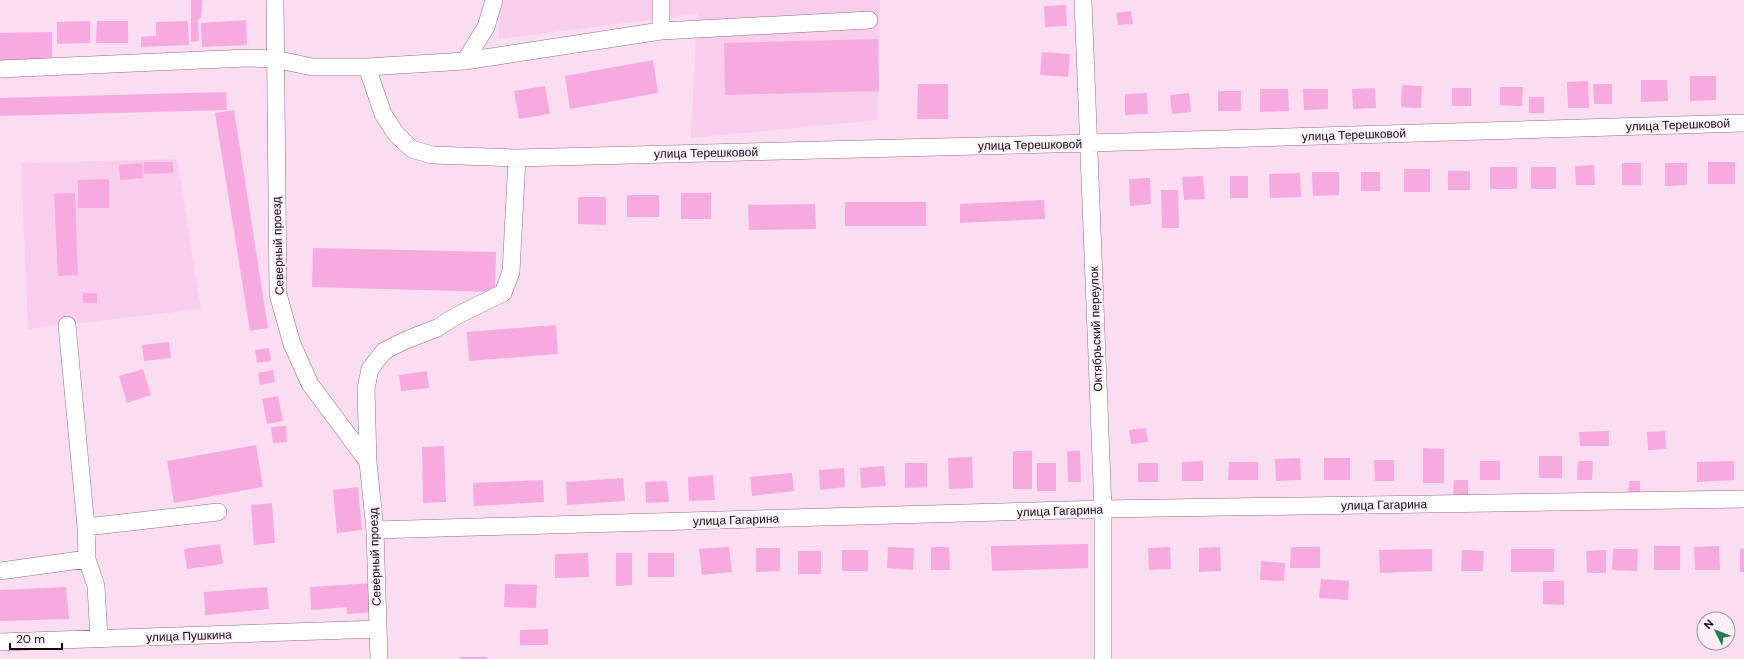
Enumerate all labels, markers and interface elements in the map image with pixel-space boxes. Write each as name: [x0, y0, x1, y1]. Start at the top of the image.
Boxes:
street label: улица Терешковой: [1626, 115, 1730, 135]
street label: улица Терешковой: [1302, 125, 1406, 145]
street label: улица Терешковой: [978, 136, 1082, 154]
street label: улица Терешковой: [654, 144, 758, 162]
street label: Северный проезд: [268, 196, 288, 296]
street label: Октябрьский переулок: [1086, 265, 1106, 392]
street label: улица Гагарина: [1341, 496, 1428, 514]
street label: улица Гагарина: [1017, 501, 1104, 520]
street label: Северный проезд: [365, 507, 385, 607]
street label: улица Гагарина: [693, 510, 780, 529]
north arrow: [1696, 611, 1736, 651]
text: N: [1701, 616, 1717, 632]
scale bar: [10, 625, 62, 651]
street label: улица Пушкина: [146, 626, 232, 645]
text: 20 m: [16, 631, 45, 647]

